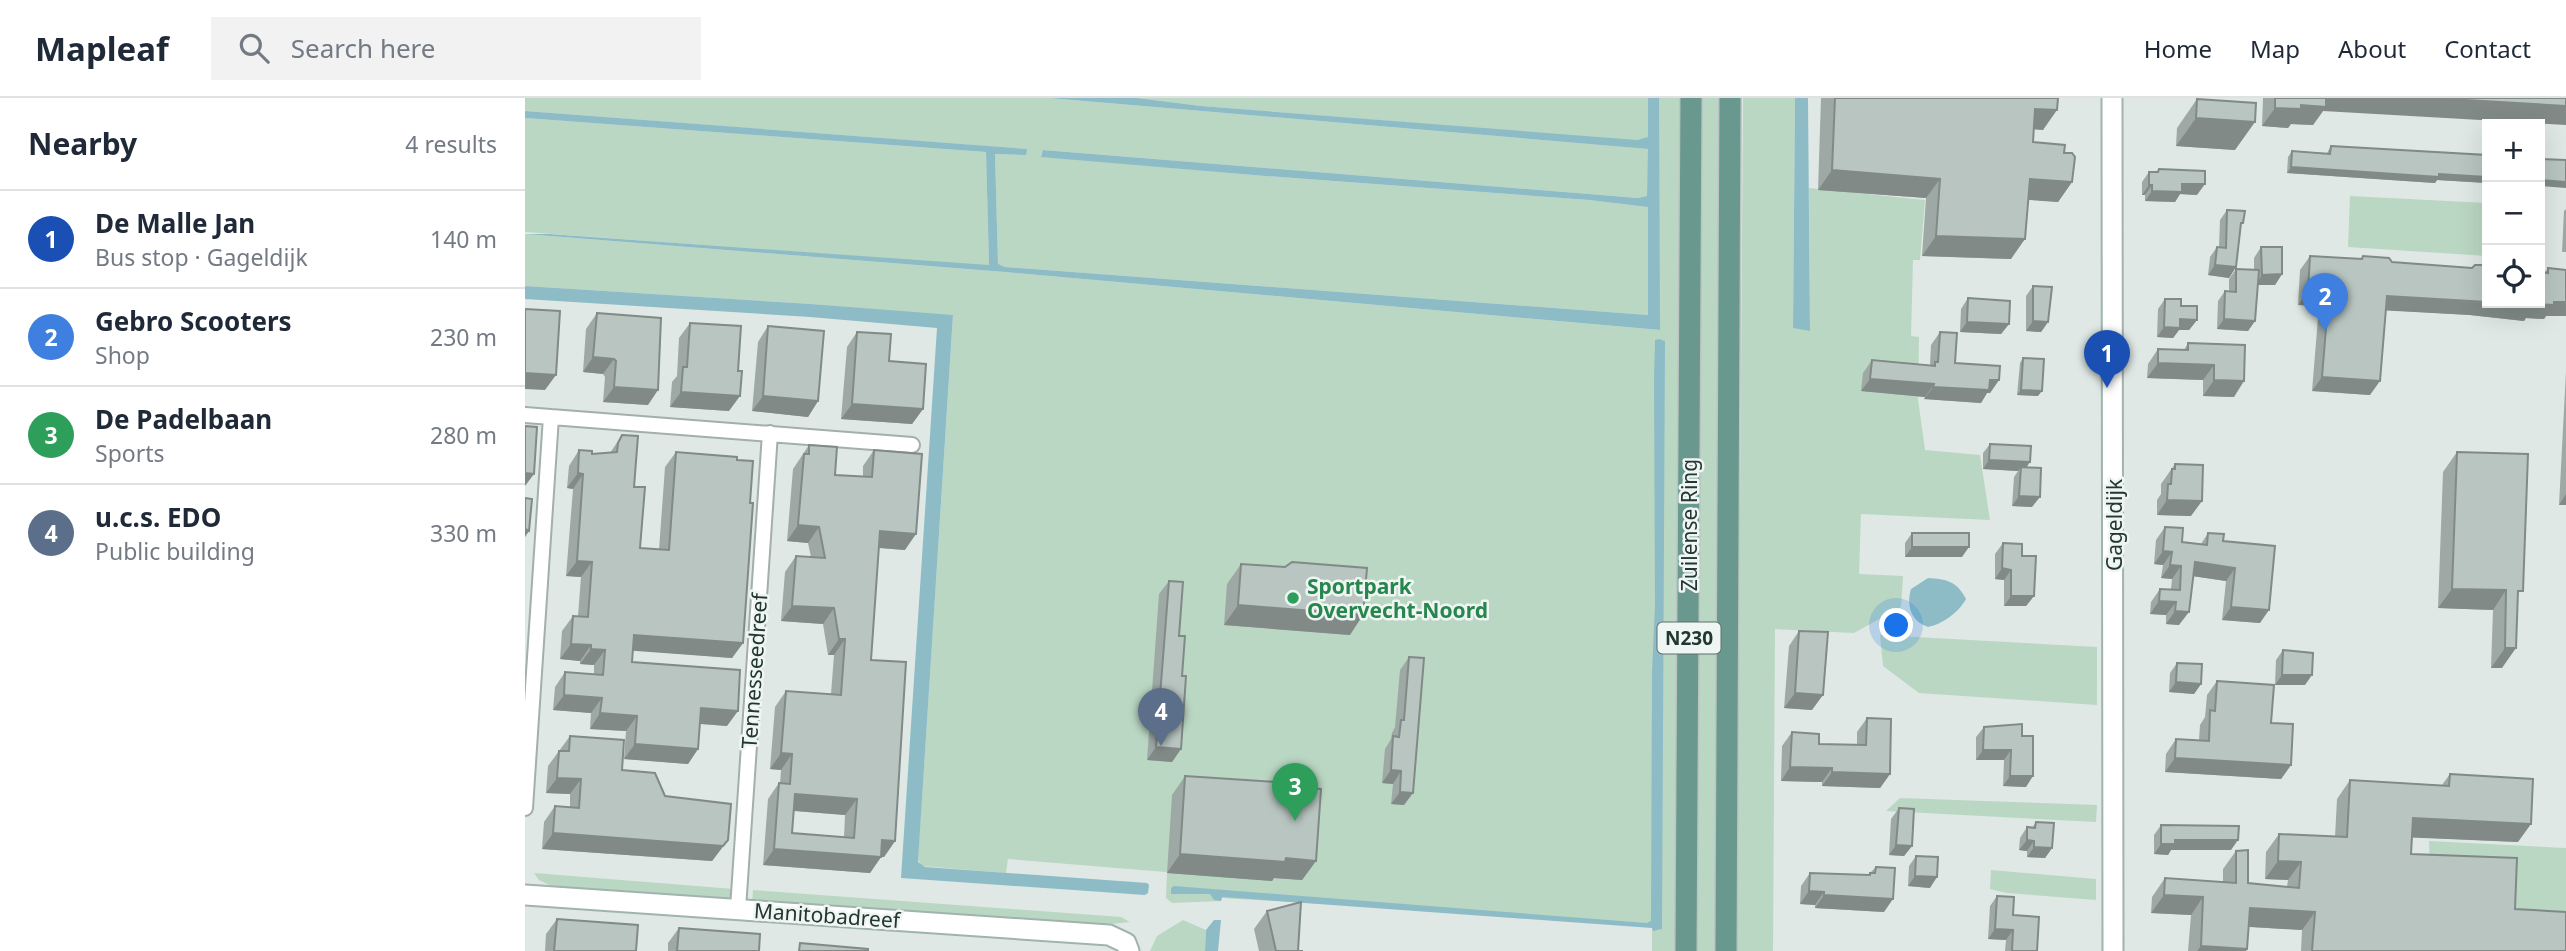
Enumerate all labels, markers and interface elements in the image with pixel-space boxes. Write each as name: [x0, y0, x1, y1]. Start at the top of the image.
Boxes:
search box: [211, 17, 701, 80]
text: Mapleaf: [35, 26, 169, 71]
icon: search: [235, 29, 273, 67]
text: Search here: [291, 30, 436, 66]
text: Home: [2144, 32, 2212, 65]
text: Map: [2250, 32, 2300, 65]
text: About: [2338, 32, 2406, 65]
text: Contact: [2444, 32, 2531, 65]
map controls: [2482, 119, 2545, 308]
button: +: [2482, 119, 2545, 182]
text: Nearby: [28, 123, 137, 164]
text: 4 results: [405, 128, 497, 160]
button: −: [2482, 182, 2545, 245]
text: De Malle Jan: [95, 205, 255, 241]
text: 1: [44, 223, 58, 255]
text: 140 m: [430, 223, 497, 255]
text: Bus stop · Gageldijk: [95, 241, 308, 273]
button: locate: [2482, 245, 2545, 308]
pin: 2: [2302, 273, 2348, 331]
text: Gebro Scooters: [95, 303, 292, 339]
text: 2: [44, 321, 58, 353]
text: 230 m: [430, 321, 497, 353]
pin: 1: [2084, 330, 2130, 388]
text: Shop: [95, 339, 150, 371]
text: De Padelbaan: [95, 401, 272, 437]
text: 3: [44, 419, 58, 451]
text: 280 m: [430, 419, 497, 451]
text: Sports: [95, 437, 165, 469]
street label: Zuilense Ring: [1675, 459, 1703, 591]
street label: Gageldijk: [2100, 478, 2128, 571]
text: u.c.s. EDO: [95, 499, 221, 535]
text: 4: [44, 517, 58, 549]
text: 330 m: [430, 517, 497, 549]
text: Public building: [95, 535, 255, 567]
place label: Sportpark Overvecht-Noord: [1307, 572, 1488, 624]
marker: Sportpark Overvecht-Noord: [1285, 590, 1301, 606]
street label: Tennesseedreef: [735, 591, 774, 750]
your location: [1879, 608, 1913, 642]
road number: N230: [1657, 622, 1721, 653]
pin: 4: [1138, 688, 1184, 746]
pin: 3: [1272, 763, 1318, 821]
street label: Manitobadreef: [753, 896, 903, 934]

